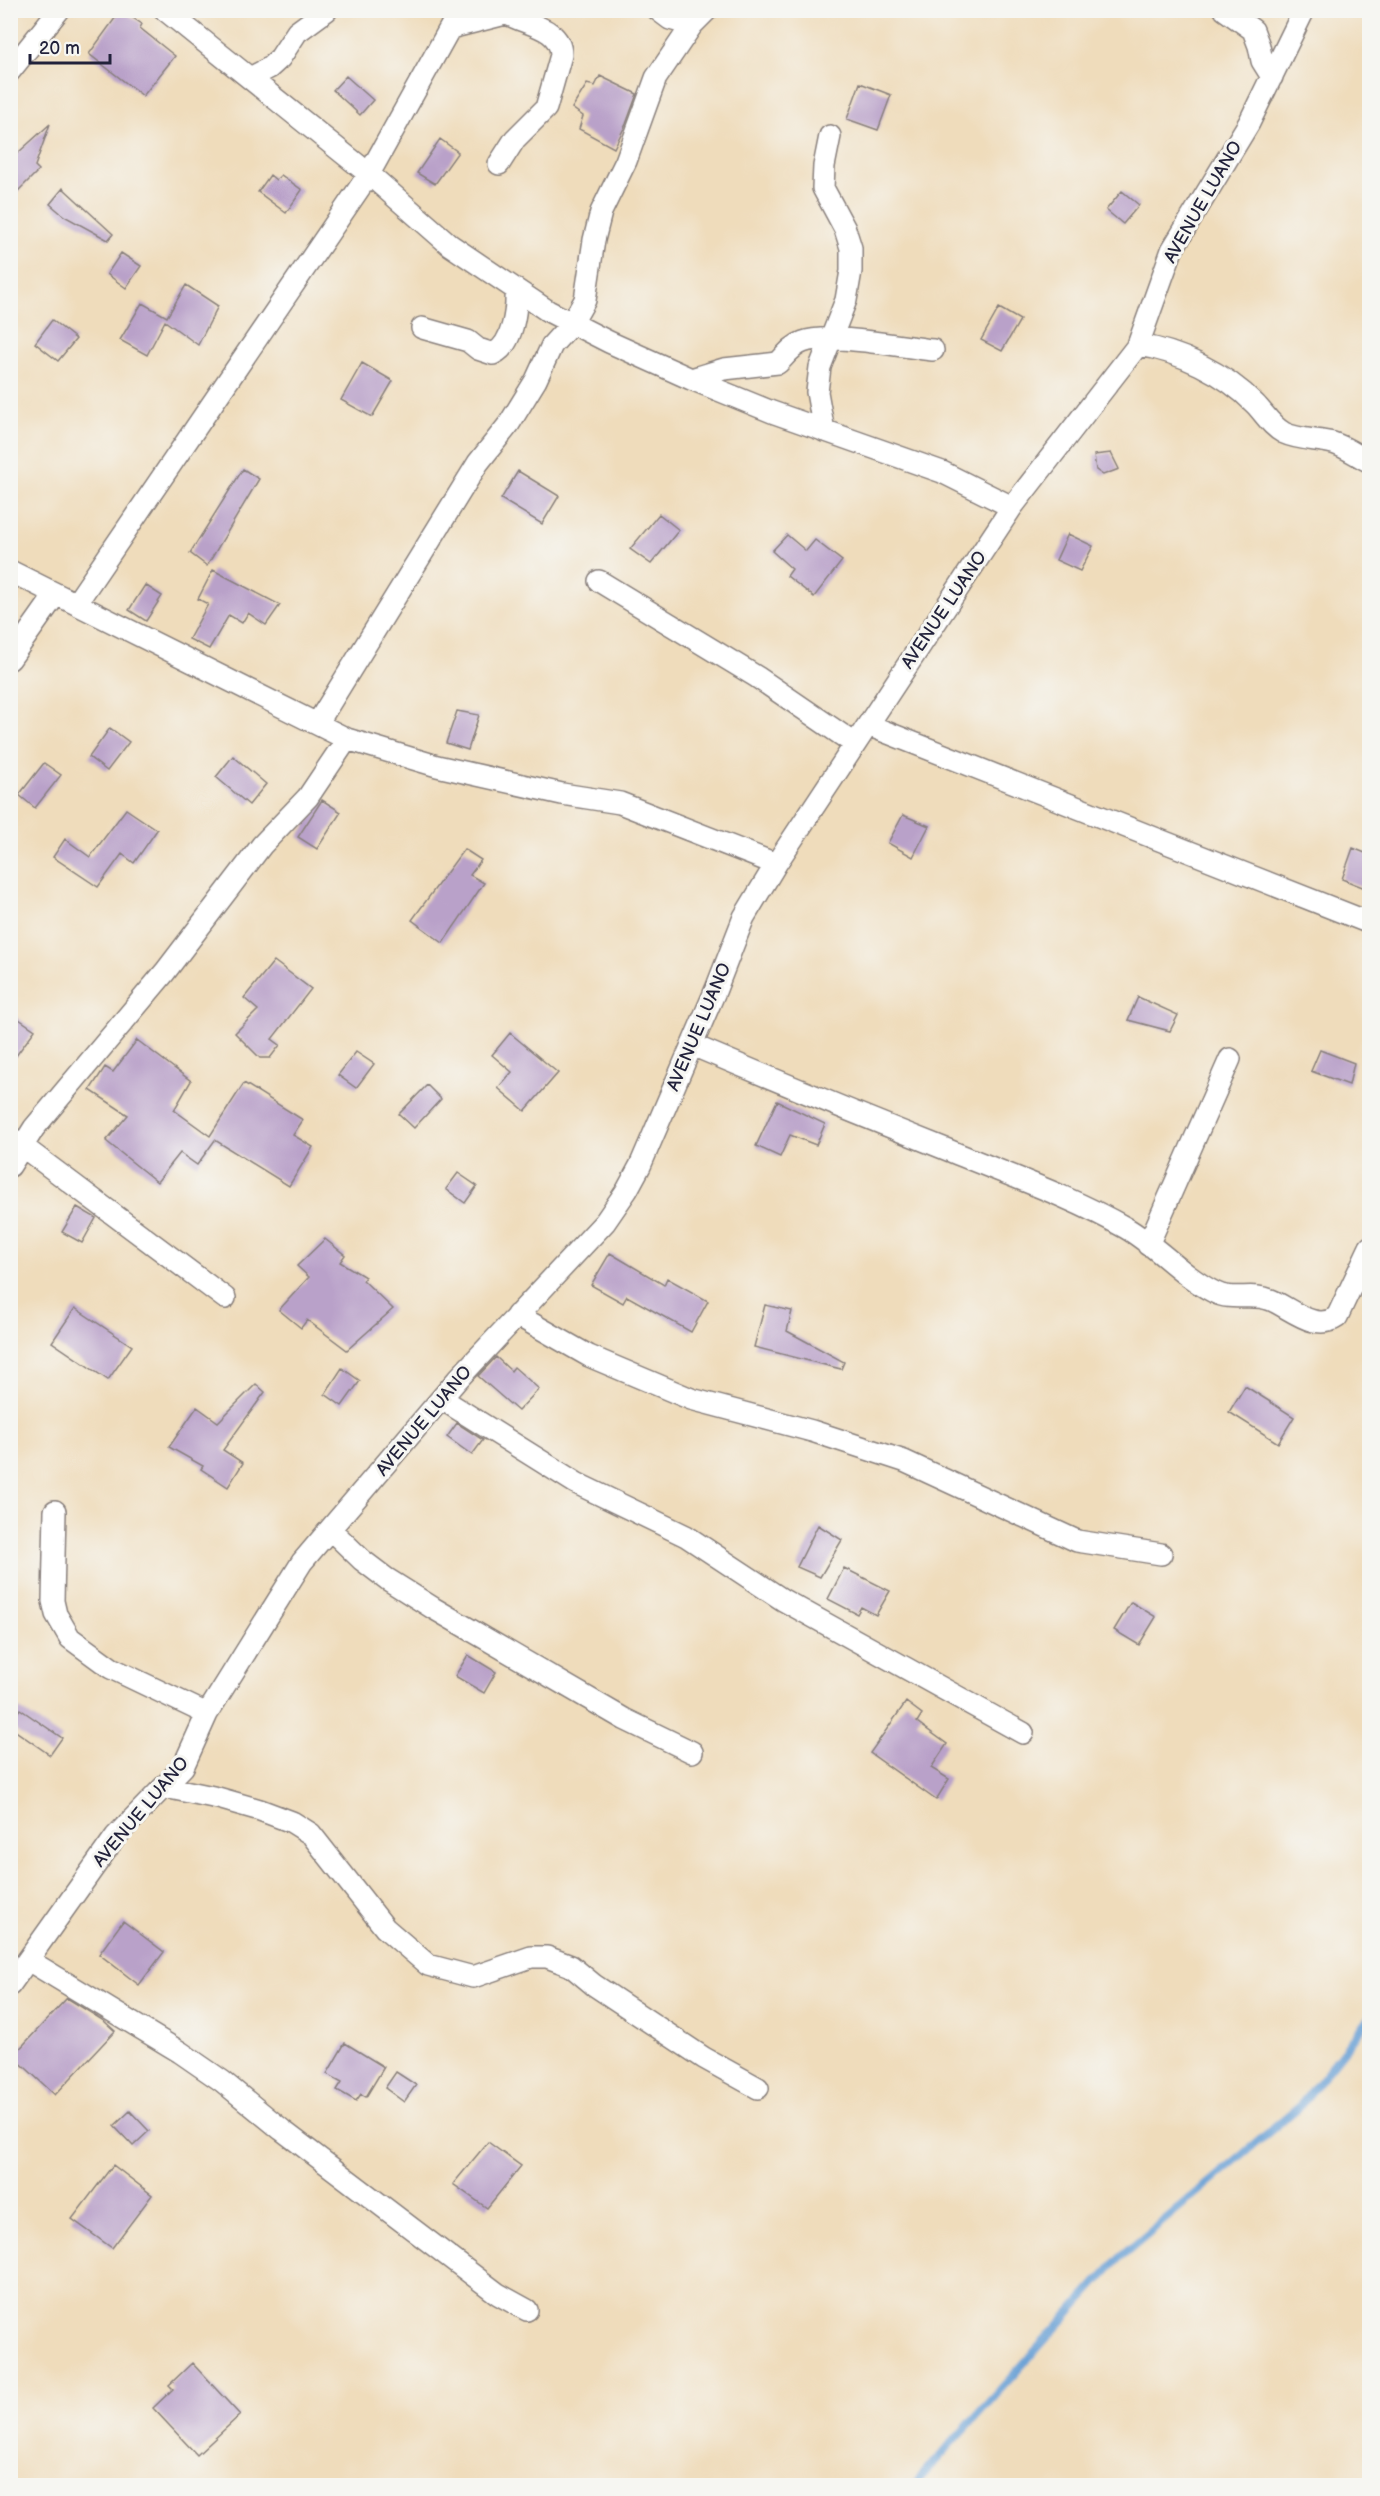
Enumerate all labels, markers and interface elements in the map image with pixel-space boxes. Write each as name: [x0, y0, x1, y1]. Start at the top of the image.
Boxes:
scale bar: [30, 27, 110, 65]
text: 20 m: [39, 38, 80, 59]
street label: AVENUE LUANO: [1160, 137, 1246, 267]
street label: AVENUE LUANO: [897, 547, 991, 673]
street label: AVENUE LUANO: [663, 960, 735, 1094]
street label: AVENUE LUANO: [372, 1362, 476, 1480]
street label: AVENUE LUANO: [89, 1753, 193, 1871]

